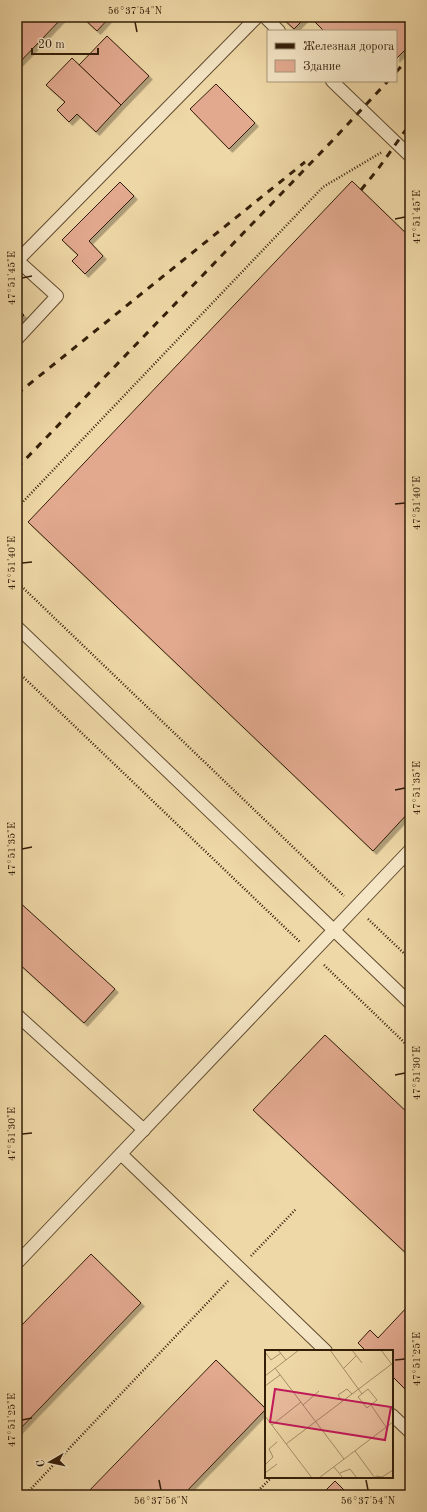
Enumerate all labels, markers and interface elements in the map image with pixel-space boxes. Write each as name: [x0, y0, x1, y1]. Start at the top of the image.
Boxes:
text: 56°37'54"N: [108, 6, 163, 16]
scale bar: [32, 30, 98, 56]
legend: [267, 30, 397, 82]
text: 20 m: [38, 39, 65, 51]
text: Железная дорога: [303, 41, 394, 53]
text: Здание: [303, 61, 341, 73]
text: 47°51'45"E: [412, 190, 422, 244]
text: 47°51'45"E: [7, 251, 17, 305]
text: 47°51'40"E: [412, 476, 422, 530]
text: 47°51'40"E: [7, 536, 17, 590]
text: 47°51'35"E: [412, 761, 422, 815]
text: 47°51'35"E: [7, 822, 17, 876]
text: 47°51'30"E: [412, 1046, 422, 1100]
text: 47°51'30"E: [7, 1107, 17, 1161]
text: 47°51'25"E: [412, 1332, 422, 1386]
inset map: [265, 1350, 393, 1478]
text: 47°51'25"E: [7, 1393, 17, 1447]
north arrow: [30, 1442, 70, 1482]
text: С: [36, 1459, 48, 1468]
text: 56°37'56"N: [134, 1496, 189, 1506]
text: 56°37'54"N: [341, 1496, 396, 1506]

